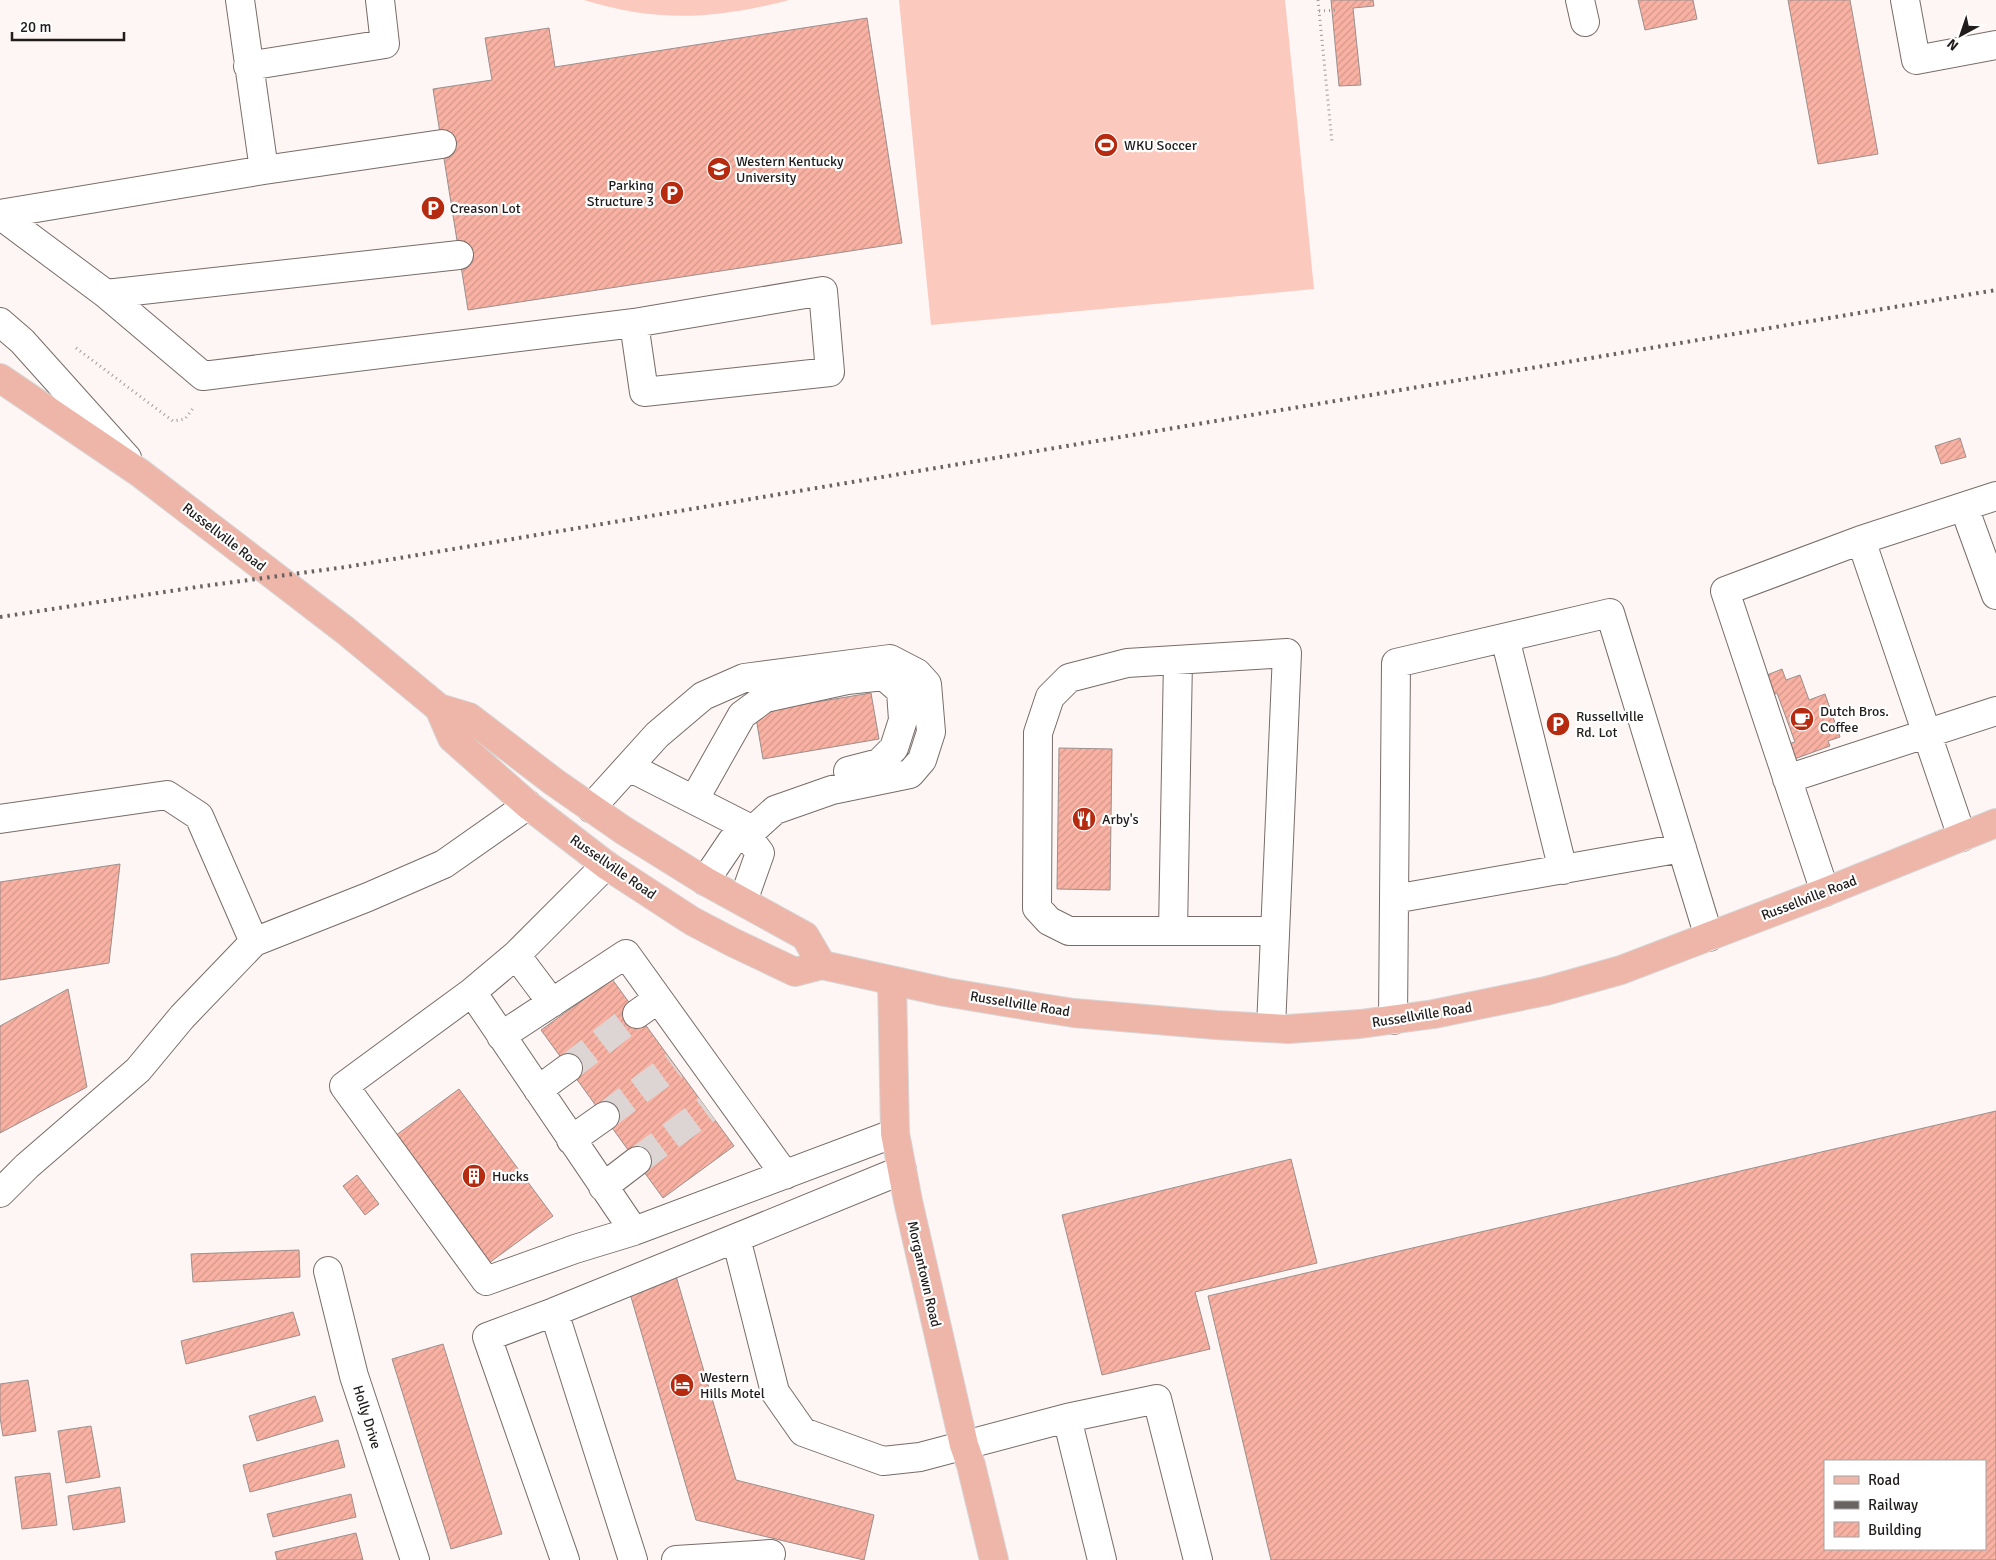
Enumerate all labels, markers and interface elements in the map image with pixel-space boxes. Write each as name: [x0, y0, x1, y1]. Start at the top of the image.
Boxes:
scale bar: [12, 10, 125, 42]
north arrow: [1936, 10, 1986, 60]
text: 20 m: [20, 18, 51, 36]
text: N: [1944, 35, 1962, 54]
sports icon: WKU Soccer: [1093, 132, 1119, 158]
place label: WKU Soccer: [1124, 137, 1198, 154]
place label: Western Kentucky University: [736, 153, 844, 186]
school or university icon: Western Kentucky University: [706, 156, 732, 182]
place label: Parking Structure 3: [587, 177, 654, 210]
parking icon: Parking Structure 3: [659, 180, 685, 206]
parking icon: Creason Lot: [420, 195, 446, 221]
place label: Creason Lot: [450, 200, 521, 217]
street label: Russellville Road: [179, 499, 269, 575]
place label: Dutch Bros. Coffee: [1820, 703, 1889, 736]
cafe icon: Dutch Bros. Coffee: [1789, 706, 1815, 732]
place label: Russellville Rd. Lot: [1576, 708, 1644, 741]
parking icon: Russellville Rd. Lot: [1545, 711, 1571, 737]
restaurant icon: Arby's: [1071, 806, 1097, 832]
place label: Arby's: [1102, 811, 1139, 828]
street label: Russellville Road: [567, 831, 659, 903]
street label: Russellville Road: [1759, 872, 1859, 924]
street label: Russellville Road: [969, 988, 1071, 1020]
street label: Russellville Road: [1371, 999, 1473, 1031]
building icon: Hucks: [461, 1163, 487, 1189]
place label: Hucks: [492, 1168, 529, 1185]
street label: Morgantown Road: [904, 1219, 944, 1329]
place label: Western Hills Motel: [700, 1369, 765, 1402]
hotel icon: Western Hills Motel: [669, 1372, 695, 1398]
street label: Holly Drive: [349, 1383, 385, 1451]
legend: [1824, 1460, 1986, 1550]
text: Road: [1868, 1471, 1900, 1489]
text: Railway: [1868, 1496, 1918, 1514]
text: Building: [1868, 1521, 1922, 1539]

